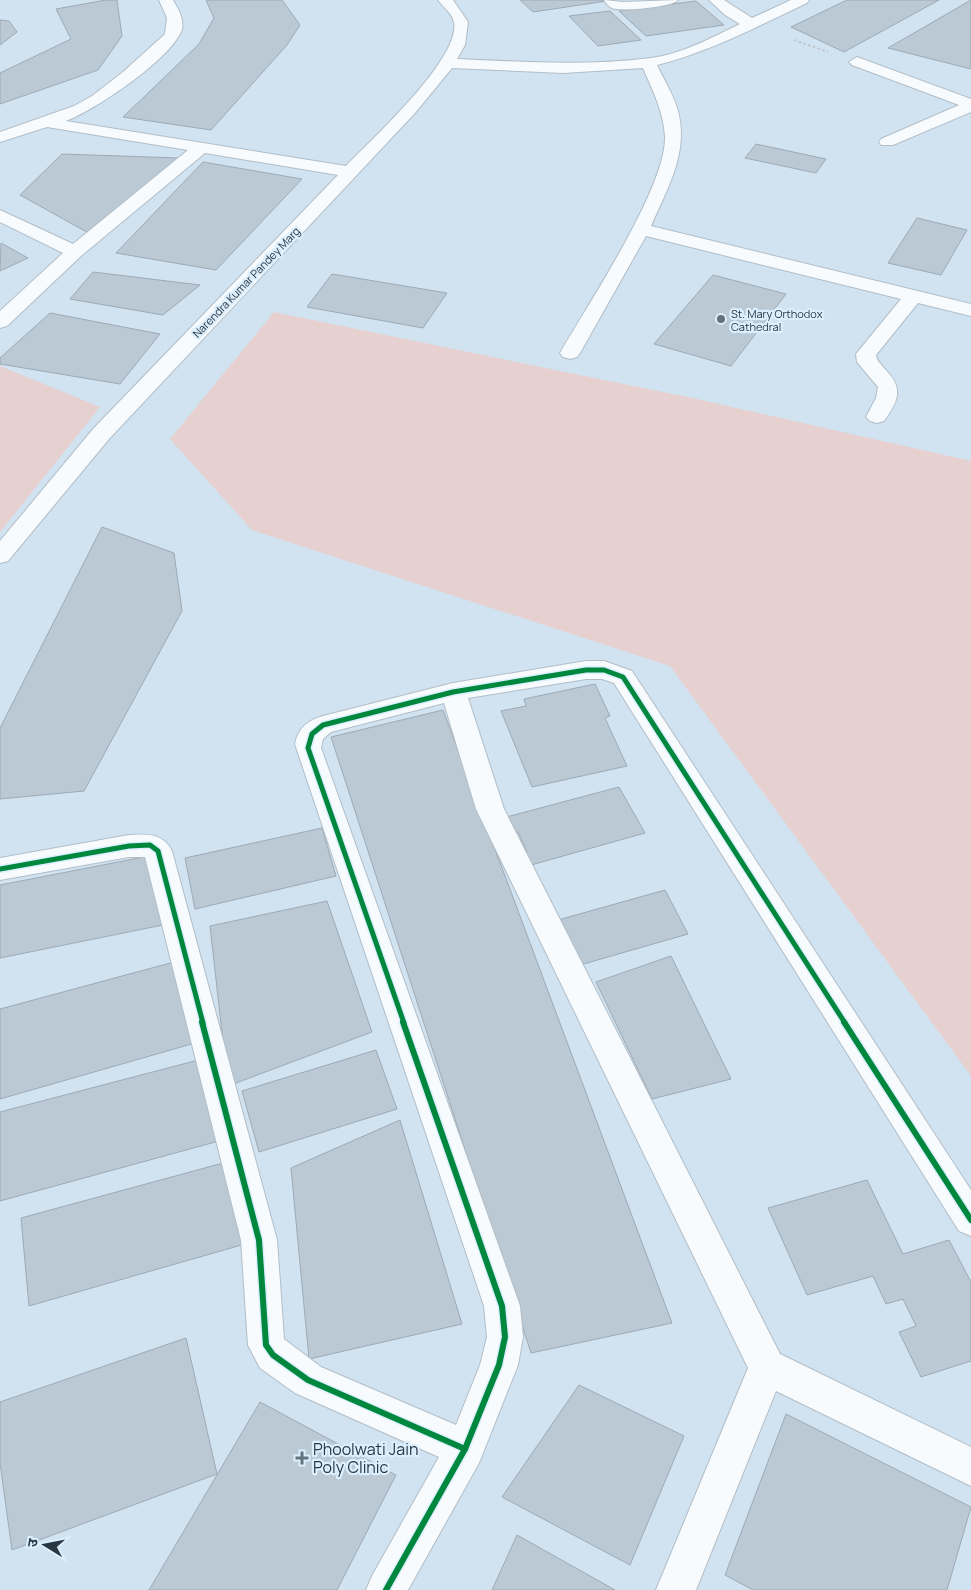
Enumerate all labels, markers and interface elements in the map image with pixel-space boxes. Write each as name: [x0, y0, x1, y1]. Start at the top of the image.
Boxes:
street label: Narendra Kumar Pandey Marg: [189, 223, 303, 341]
place label: St. Mary Orthodox Cathedral: [731, 306, 823, 334]
marker: St. Mary Orthodox Cathedral: [715, 313, 727, 325]
place label: Phoolwati Jain Poly Clinic: [313, 1438, 418, 1478]
marker: Phoolwati Jain Poly Clinic: [295, 1451, 309, 1465]
north arrow: [20, 1520, 70, 1570]
text: उ: [22, 1536, 42, 1548]

